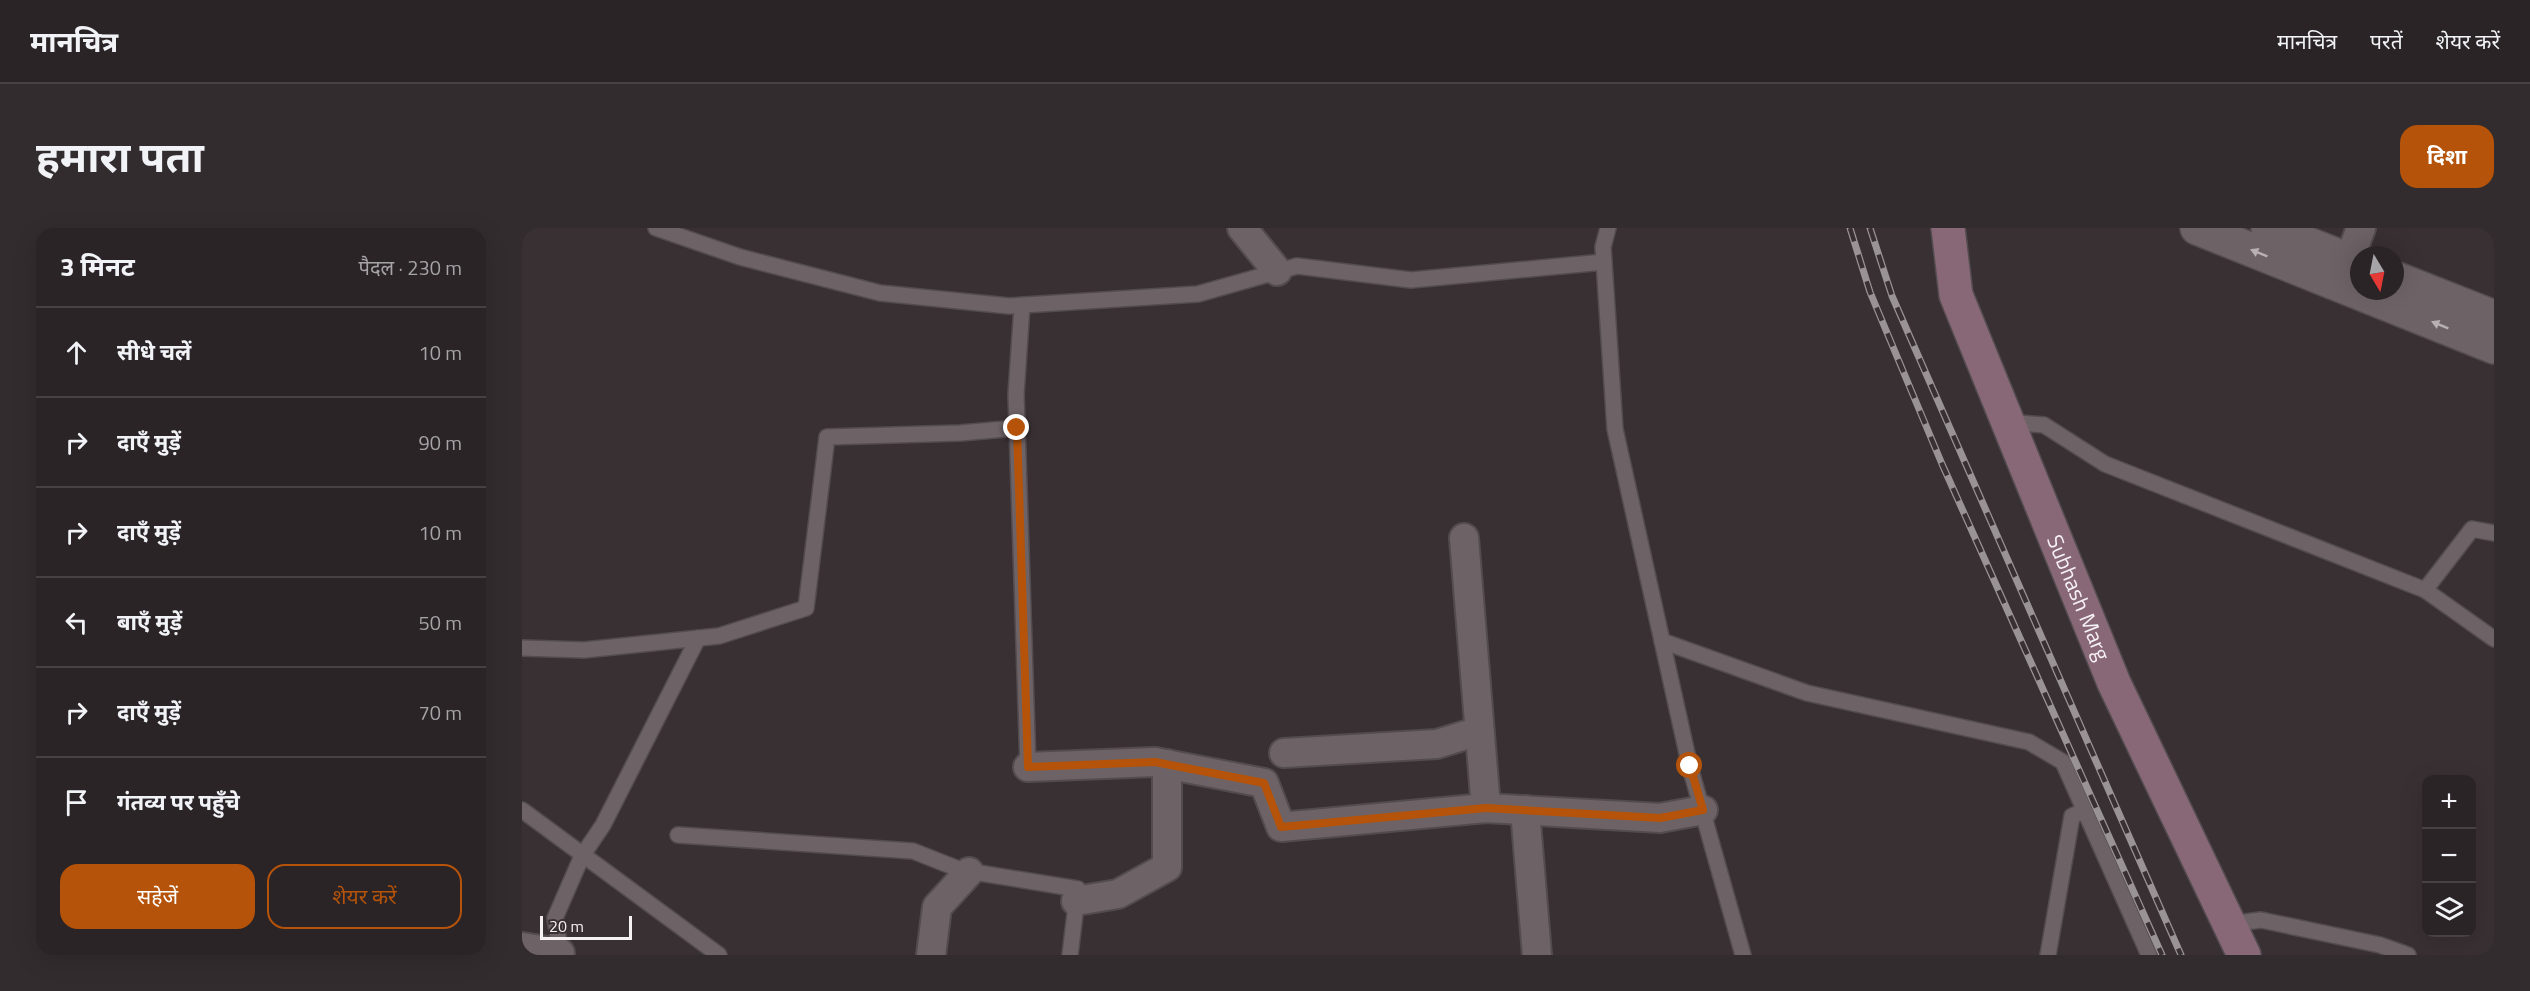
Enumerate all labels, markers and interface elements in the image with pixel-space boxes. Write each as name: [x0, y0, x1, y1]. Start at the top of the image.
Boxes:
text: मानचित्र: [30, 20, 118, 63]
text: मानचित्र: [2277, 25, 2337, 57]
text: परतें: [2370, 25, 2403, 57]
text: शेयर करें: [2436, 25, 2500, 57]
text: हमारा पता: [36, 124, 204, 188]
button: दिशा: [2400, 125, 2494, 188]
north arrow: [2350, 246, 2404, 300]
text: 3 मिनट: [60, 247, 135, 286]
one-way arrow: [2250, 247, 2268, 257]
text: पैदल · 230 m: [359, 252, 462, 283]
one-way arrow: [2431, 320, 2449, 329]
text: सीधे चलें: [117, 335, 191, 369]
icon: ahead: [60, 336, 93, 369]
text: 10 m: [418, 337, 462, 368]
route end: [1003, 414, 1029, 440]
text: दाएँ मुड़ें: [117, 425, 181, 459]
icon: right: [60, 426, 93, 459]
text: 90 m: [418, 427, 462, 458]
text: दाएँ मुड़ें: [117, 515, 181, 549]
icon: right: [60, 516, 93, 549]
text: 10 m: [418, 517, 462, 548]
street label: Subhash Marg: [2038, 529, 2120, 666]
text: बाएँ मुड़ें: [117, 605, 182, 639]
icon: left: [60, 606, 93, 639]
text: 50 m: [418, 607, 462, 638]
text: दाएँ मुड़ें: [117, 695, 181, 729]
icon: right: [60, 696, 93, 729]
text: 70 m: [418, 697, 462, 728]
route start: [1676, 752, 1702, 778]
map controls: [2422, 775, 2476, 937]
button: +: [2422, 775, 2476, 829]
text: गंतव्य पर पहुँचे: [117, 785, 240, 819]
icon: arrive: [60, 786, 93, 819]
button: −: [2422, 829, 2476, 883]
button: सहेजें: [60, 864, 255, 929]
button: शेयर करें: [267, 864, 462, 929]
button: layers: [2422, 883, 2476, 937]
scale bar: [540, 913, 632, 940]
text: 20 m: [549, 914, 584, 938]

